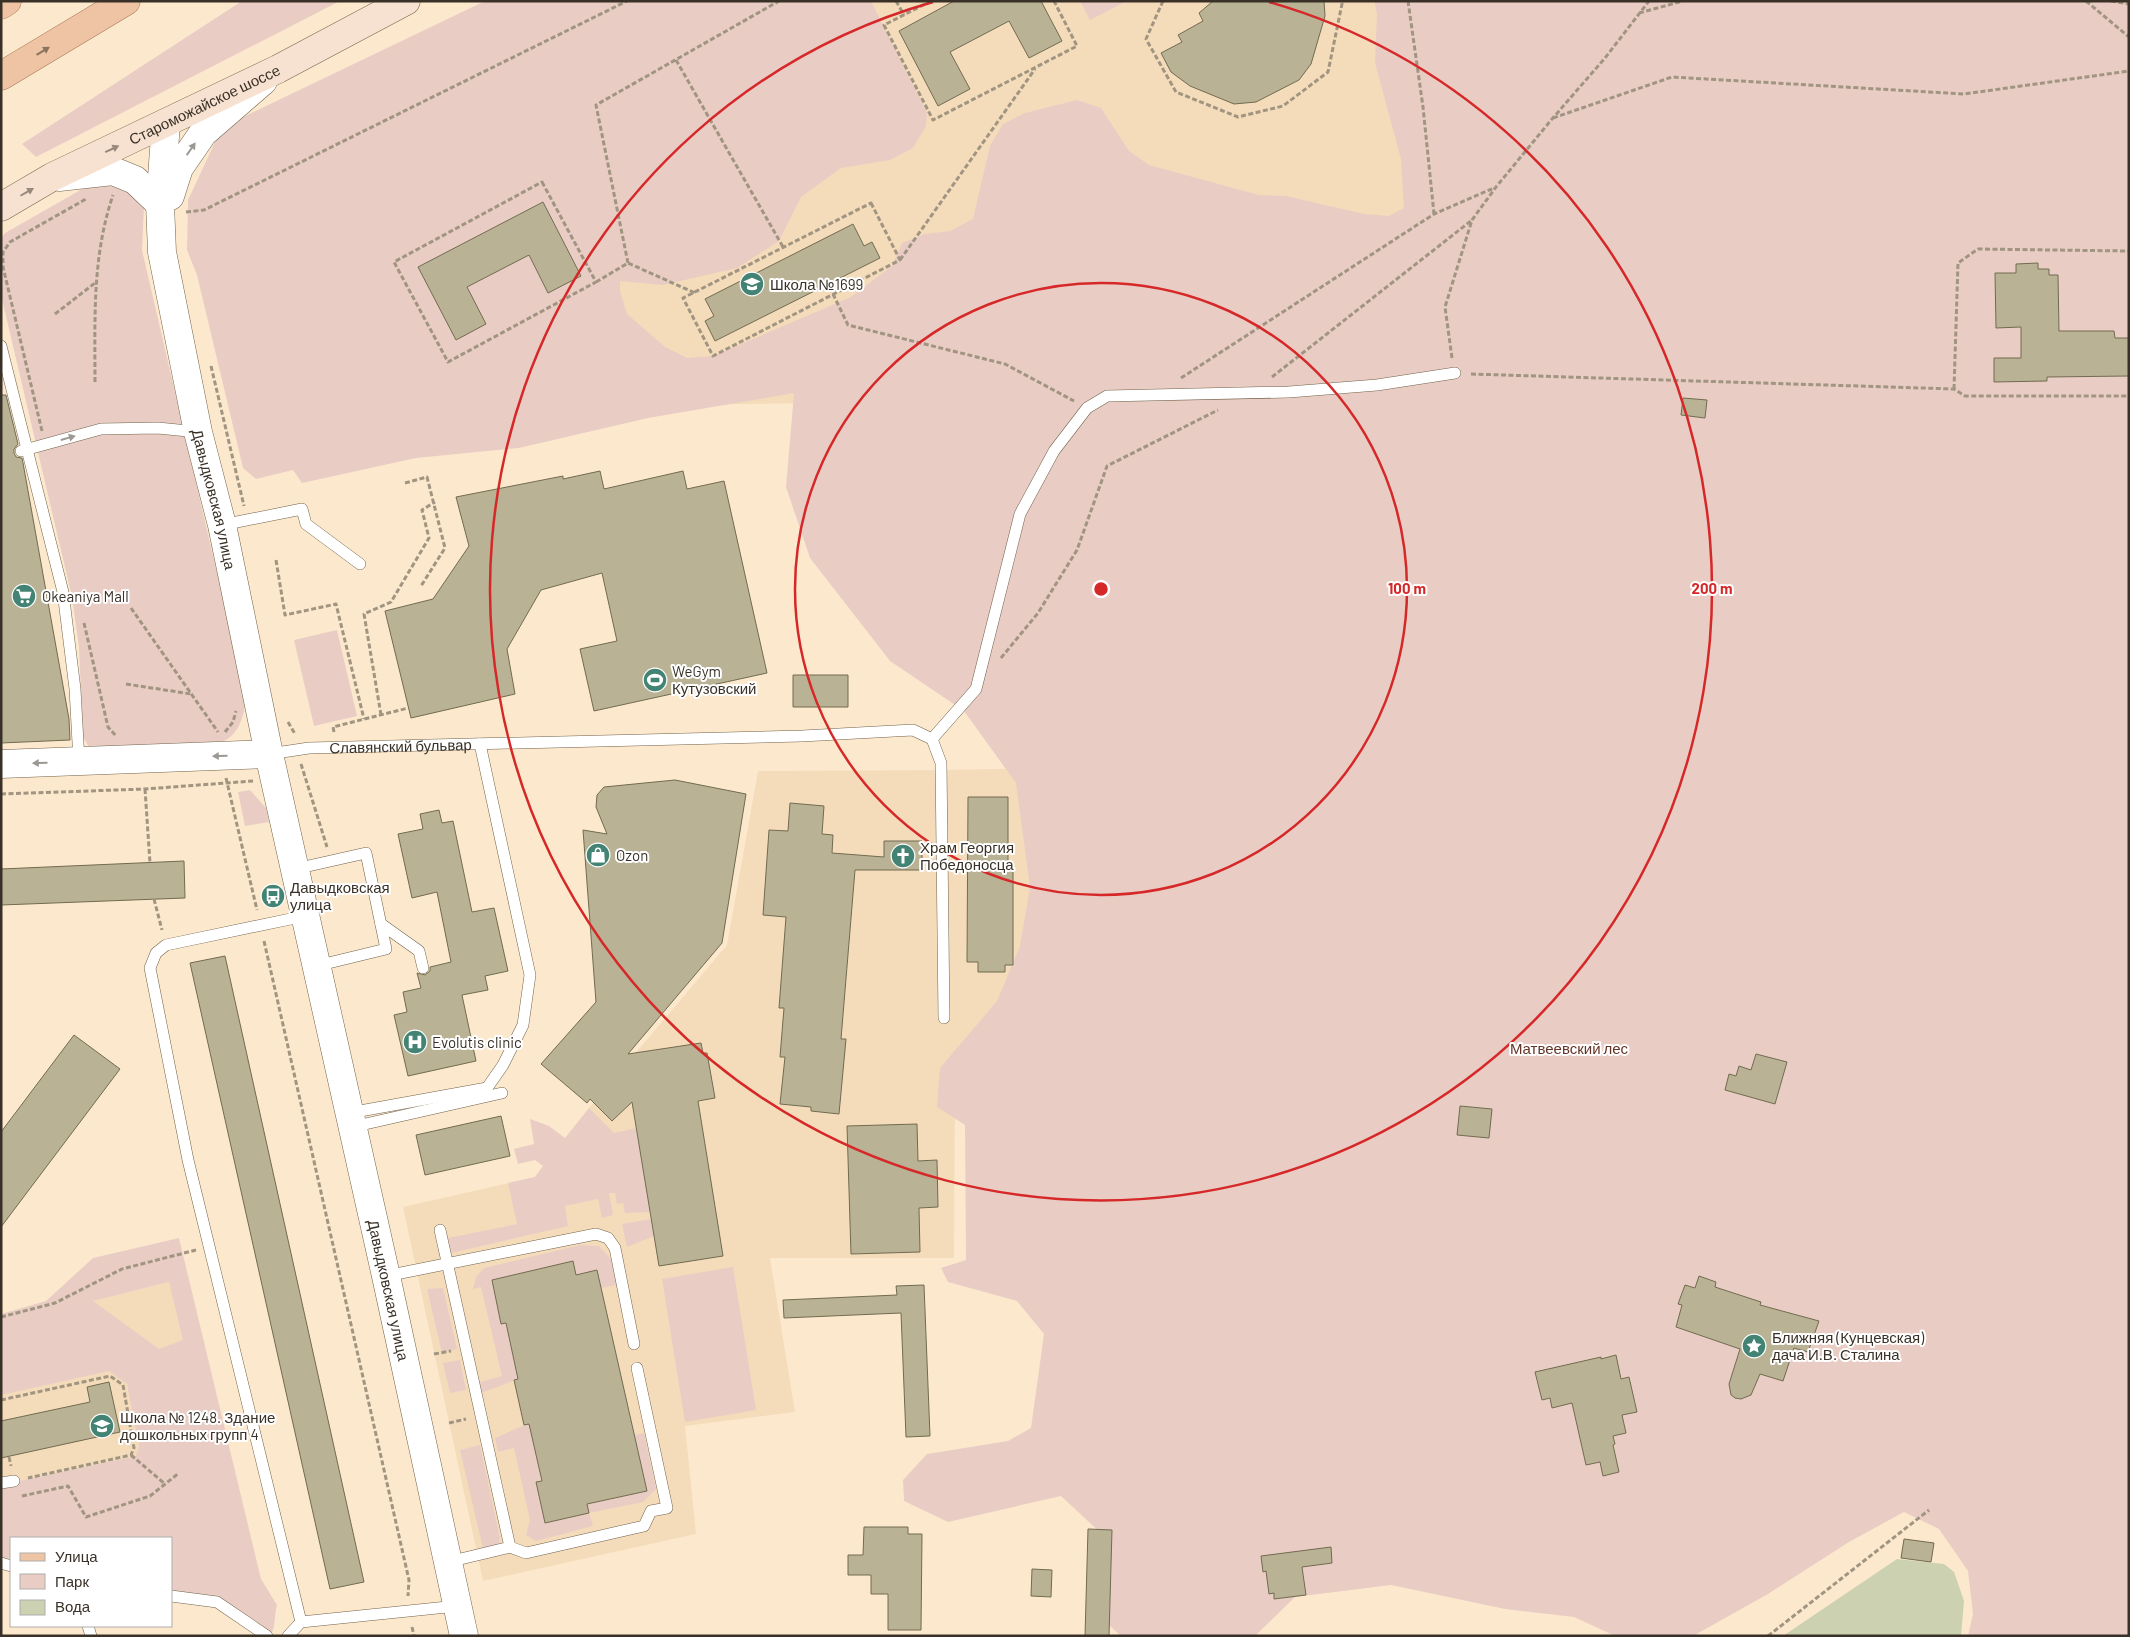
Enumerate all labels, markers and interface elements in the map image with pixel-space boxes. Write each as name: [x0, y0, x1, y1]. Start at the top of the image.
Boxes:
one-way arrow: [37, 47, 50, 56]
street label: Староможайское шоссе: [126, 60, 283, 148]
one-way arrow: [186, 142, 196, 156]
one-way arrow: [105, 145, 119, 153]
one-way arrow: [19, 188, 34, 196]
school or university icon: Школа №1699: [739, 271, 765, 297]
place label: Школа №1699: [770, 275, 863, 293]
street label: Давыдковская улица: [189, 427, 240, 572]
one-way arrow: [60, 434, 75, 442]
text: 100 m: [1388, 579, 1426, 597]
text: 200 m: [1691, 579, 1733, 597]
centre of rings: [1092, 580, 1110, 598]
supermarket icon: Okeaniya Mall: [11, 583, 37, 609]
place label: Okeaniya Mall: [42, 587, 129, 605]
place label: WeGym Кутузовский: [672, 662, 756, 697]
sports icon: WeGym Кутузовский: [642, 667, 668, 693]
street label: Славянский бульвар: [329, 735, 472, 757]
one-way arrow: [212, 752, 228, 760]
one-way arrow: [32, 759, 48, 767]
place label: Храм Георгия Победоносца: [920, 838, 1014, 873]
shop icon: Ozon: [585, 842, 611, 868]
church icon: Храм Георгия Победоносца: [890, 843, 916, 869]
place label: Ozon: [616, 846, 648, 864]
place label: Давыдковская улица: [290, 878, 390, 913]
bus stop icon: Давыдковская улица: [260, 883, 286, 909]
hospital icon: Evolutis clinic: [402, 1029, 428, 1055]
place label: Evolutis clinic: [432, 1033, 522, 1051]
park label: Матвеевский лес: [1510, 1039, 1629, 1057]
street label: Давыдковская улица: [365, 1218, 413, 1363]
place label: Ближняя (Кунцевская) дача И.В. Сталина: [1772, 1328, 1924, 1363]
place icon: Ближняя (Кунцевская) дача И.В. Сталина: [1741, 1333, 1767, 1359]
place label: Школа № 1248. Здание дошкольных групп 4: [120, 1408, 275, 1443]
school or university icon: Школа № 1248. Здание дошкольных групп 4: [89, 1413, 115, 1439]
legend: [10, 1537, 172, 1627]
text: Улица: [55, 1547, 98, 1565]
text: Парк: [55, 1572, 89, 1590]
text: Вода: [55, 1597, 91, 1615]

